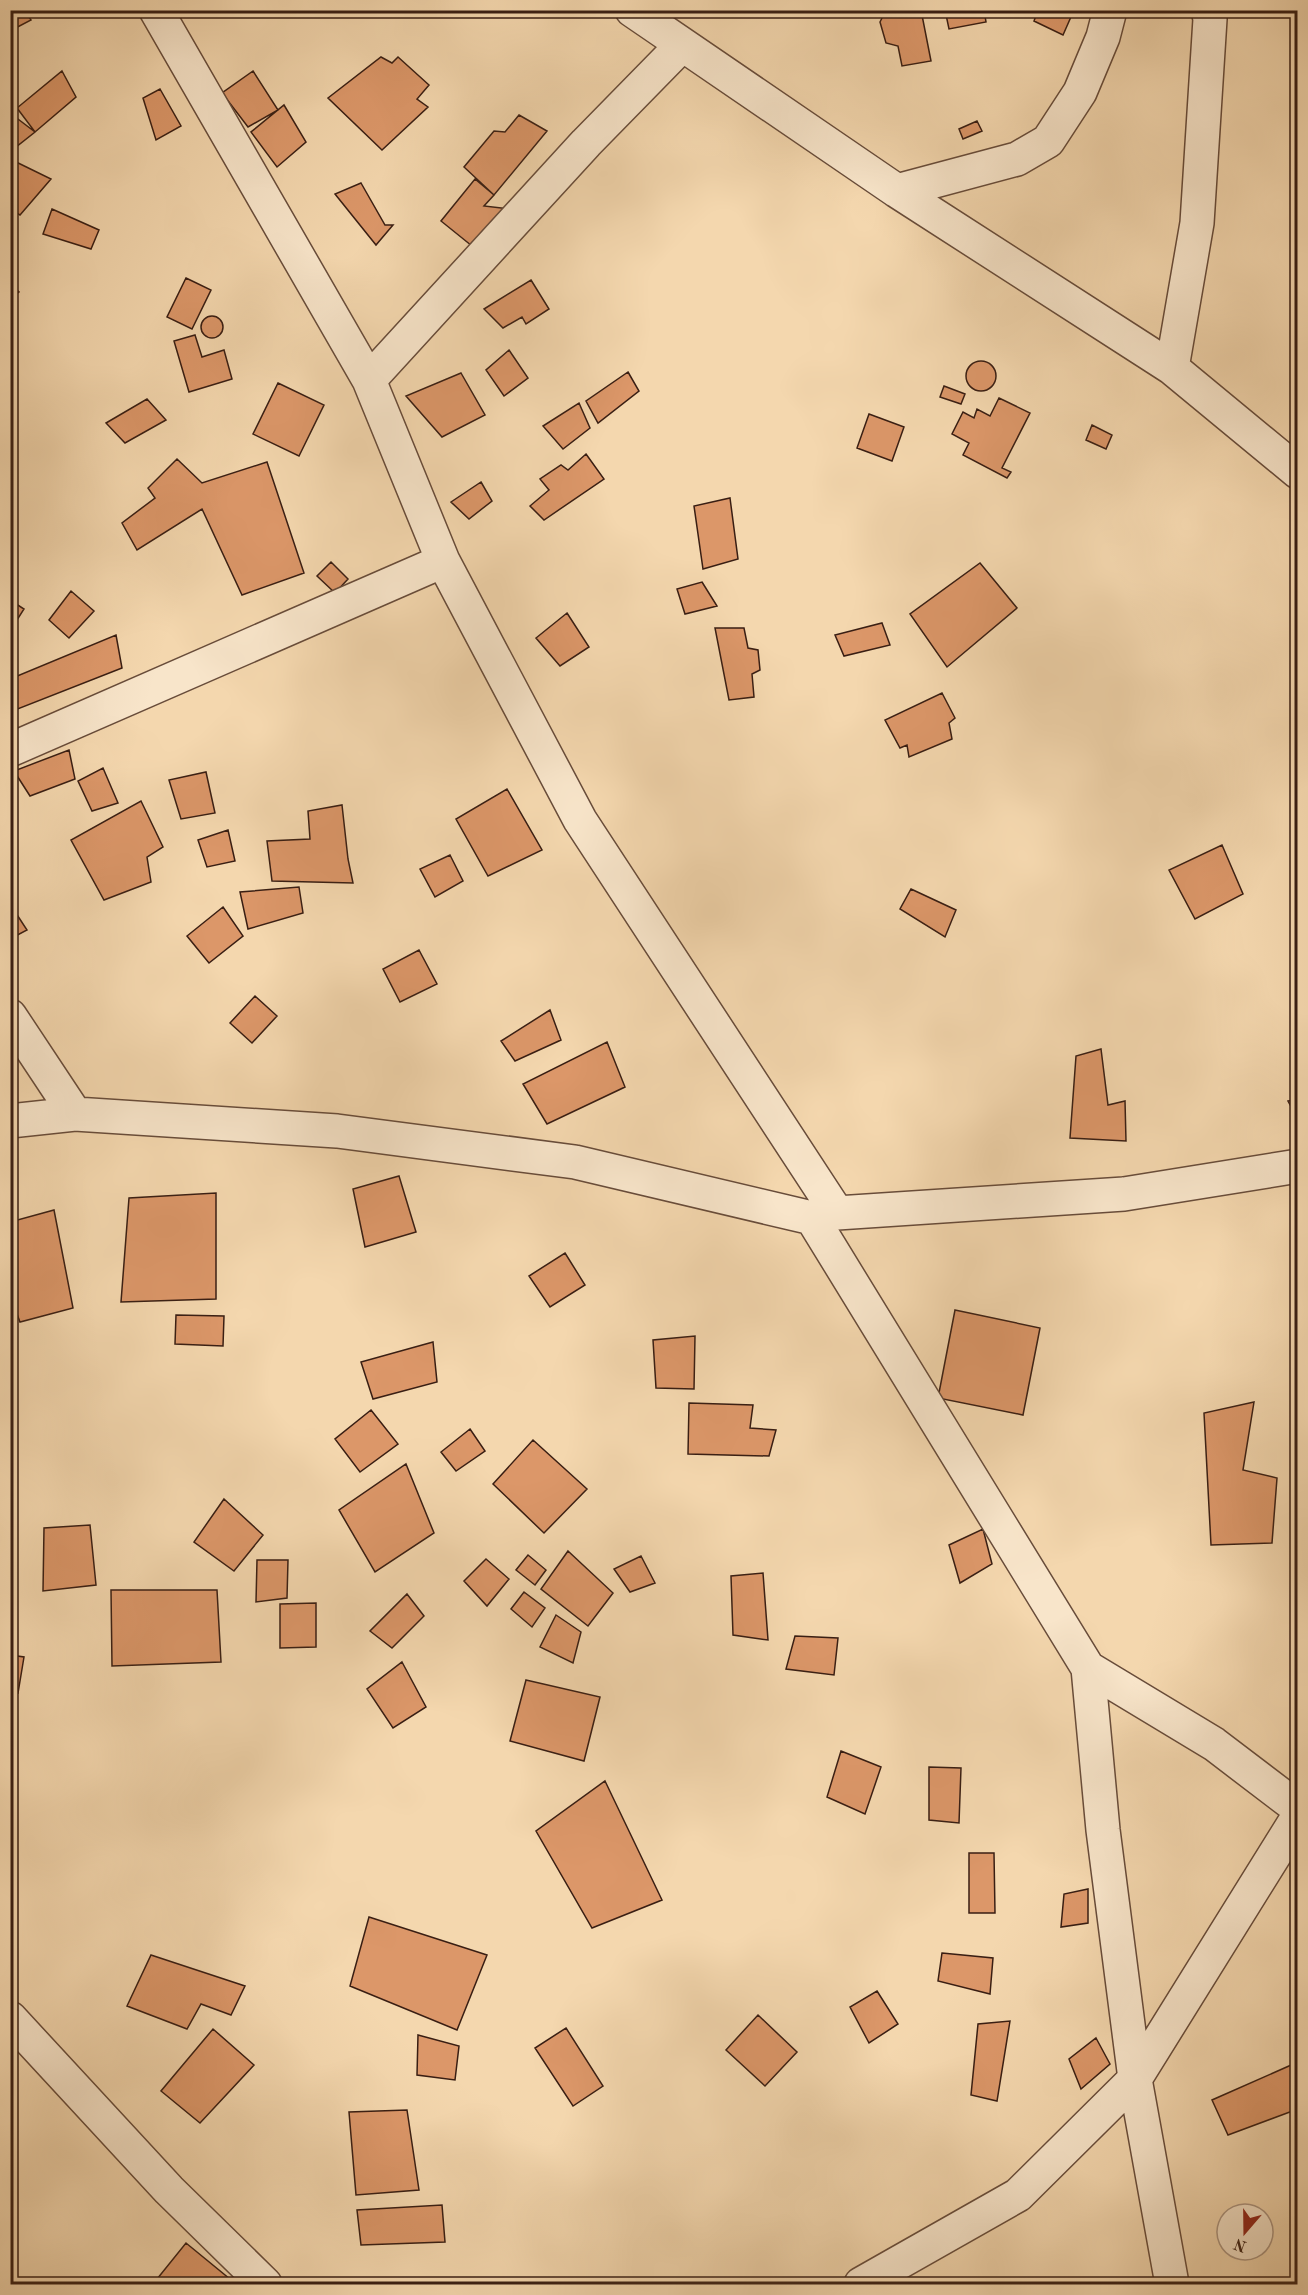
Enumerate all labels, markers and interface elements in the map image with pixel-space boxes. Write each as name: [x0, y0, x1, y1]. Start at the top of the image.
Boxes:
north arrow: [1215, 2202, 1275, 2262]
text: N: [1231, 2234, 1249, 2254]

